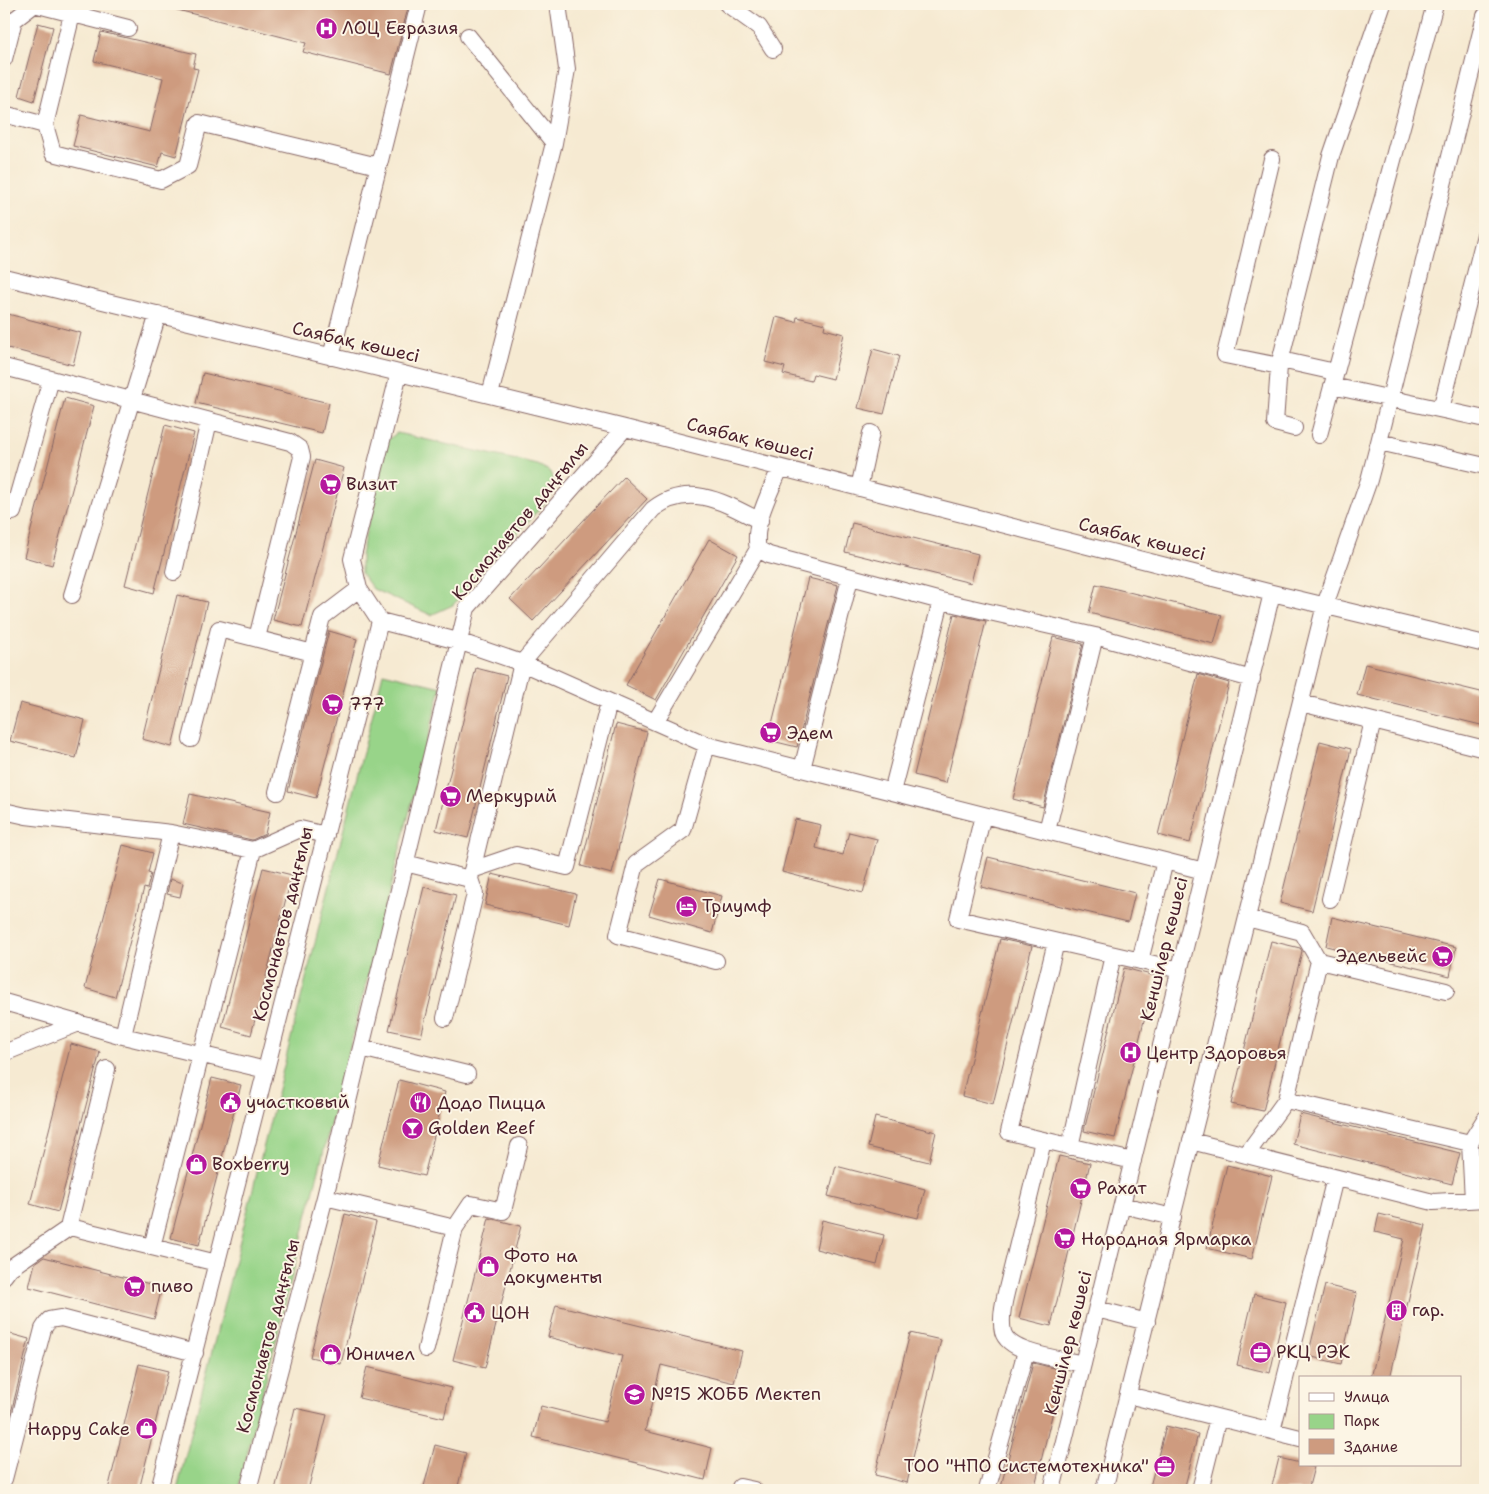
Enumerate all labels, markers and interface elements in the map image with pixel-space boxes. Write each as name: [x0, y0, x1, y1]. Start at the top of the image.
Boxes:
hospital icon: ЛОЦ Евразия: [314, 16, 338, 40]
place label: ЛОЦ Евразия: [342, 16, 458, 40]
street label: Саябақ көшесі: [290, 316, 422, 368]
street label: Саябақ көшесі: [684, 412, 816, 466]
street label: Космонавтов даңғылы: [447, 437, 593, 605]
supermarket icon: Визит: [318, 472, 342, 496]
place label: Визит: [346, 472, 398, 496]
street label: Саябақ көшесі: [1076, 512, 1208, 566]
supermarket icon: 777: [321, 692, 345, 716]
place label: 777: [349, 692, 385, 716]
supermarket icon: Эдем: [759, 721, 783, 745]
place label: Эдем: [787, 721, 833, 745]
supermarket icon: Меркурий: [438, 784, 462, 808]
place label: Меркурий: [466, 784, 557, 808]
street label: Космонавтов даңғылы: [247, 824, 319, 1024]
street label: Кеншілер көшесі: [1134, 874, 1194, 1024]
hotel icon: Триумф: [674, 894, 698, 918]
place label: Триумф: [702, 894, 771, 918]
place label: Эдельвейс: [1336, 944, 1427, 968]
supermarket icon: Эдельвейс: [1431, 944, 1455, 968]
hospital icon: Центр Здоровья: [1118, 1041, 1142, 1065]
place label: Центр Здоровья: [1146, 1041, 1287, 1065]
public building icon: участковый: [218, 1090, 242, 1114]
place label: участковый: [246, 1090, 350, 1114]
restaurant icon: Додо Пицца: [409, 1091, 433, 1115]
place label: Додо Пицца: [437, 1091, 545, 1115]
bar icon: Golden Reef: [400, 1116, 424, 1140]
place label: Golden Reef: [428, 1116, 535, 1140]
shop icon: Boxberry: [184, 1152, 208, 1176]
place label: Boxberry: [212, 1152, 290, 1176]
supermarket icon: Рахат: [1069, 1176, 1093, 1200]
place label: Рахат: [1097, 1176, 1147, 1200]
supermarket icon: Народная Ярмарка: [1053, 1227, 1077, 1251]
place label: Народная Ярмарка: [1081, 1227, 1252, 1251]
street label: Космонавтов даңғылы: [231, 1236, 305, 1436]
place label: Фото на документы: [504, 1244, 602, 1289]
shop icon: Фото на документы: [476, 1254, 500, 1278]
street label: Кеншілер көшесі: [1038, 1268, 1098, 1418]
supermarket icon: пиво: [123, 1274, 147, 1298]
place label: пиво: [151, 1274, 193, 1298]
building icon: гар.: [1384, 1298, 1408, 1322]
place label: гар.: [1412, 1298, 1444, 1322]
public building icon: ЦОН: [463, 1301, 487, 1325]
place label: ЦОН: [491, 1301, 530, 1325]
office icon: РКЦ РЭК: [1248, 1340, 1272, 1364]
place label: РКЦ РЭК: [1276, 1340, 1351, 1364]
shop icon: Юничел: [318, 1342, 342, 1366]
place label: Юничел: [346, 1342, 415, 1366]
legend: [1299, 1376, 1462, 1466]
school or university icon: №15 ЖОББ Мектеп: [623, 1382, 647, 1406]
place label: №15 ЖОББ Мектеп: [651, 1382, 821, 1406]
text: Улица: [1344, 1387, 1390, 1407]
text: Парк: [1344, 1411, 1380, 1431]
place label: Happy Cake: [27, 1417, 130, 1441]
shop icon: Happy Cake: [134, 1417, 158, 1441]
text: Здание: [1344, 1437, 1398, 1457]
place label: ТОО "НПО Системотехника": [904, 1454, 1149, 1478]
office icon: ТОО "НПО Системотехника": [1153, 1454, 1177, 1478]

